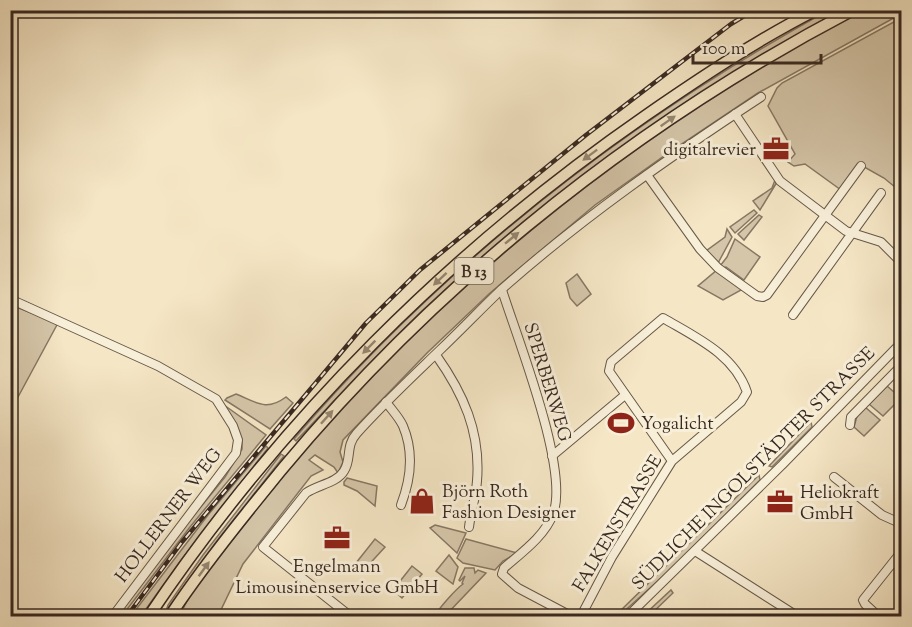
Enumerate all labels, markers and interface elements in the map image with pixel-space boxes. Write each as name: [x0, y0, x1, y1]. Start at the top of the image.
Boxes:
scale bar: [693, 27, 820, 65]
text: 100 m: [702, 37, 746, 63]
one-way arrow: [659, 115, 675, 127]
office icon: digitalrevier: [761, 134, 791, 164]
place label: digitalrevier: [663, 138, 756, 164]
one-way arrow: [583, 149, 599, 161]
one-way arrow: [504, 232, 520, 245]
road number: B 13: [454, 258, 494, 284]
one-way arrow: [432, 272, 447, 286]
street label: SPERBERWEG: [516, 320, 577, 446]
one-way arrow: [363, 340, 377, 354]
street label: SÜDLICHE INGOLSTÄDTER STRASSE: [627, 342, 882, 597]
sports icon: Yogalicht: [606, 408, 636, 438]
one-way arrow: [319, 411, 333, 425]
place label: Yogalicht: [641, 412, 714, 438]
street label: HOLLERNER WEG: [110, 443, 229, 589]
street label: FALKENSTRASSE: [567, 451, 670, 597]
place label: Björn Roth Fashion Designer: [442, 480, 576, 527]
place label: Heliokraft GmbH: [800, 481, 879, 528]
shop icon: Björn Roth Fashion Designer: [407, 486, 437, 516]
office icon: Heliokraft GmbH: [765, 487, 795, 517]
office icon: Engelmann Limousinenservice GmbH: [322, 523, 352, 553]
place label: Engelmann Limousinenservice GmbH: [235, 555, 439, 602]
one-way arrow: [198, 561, 210, 577]

